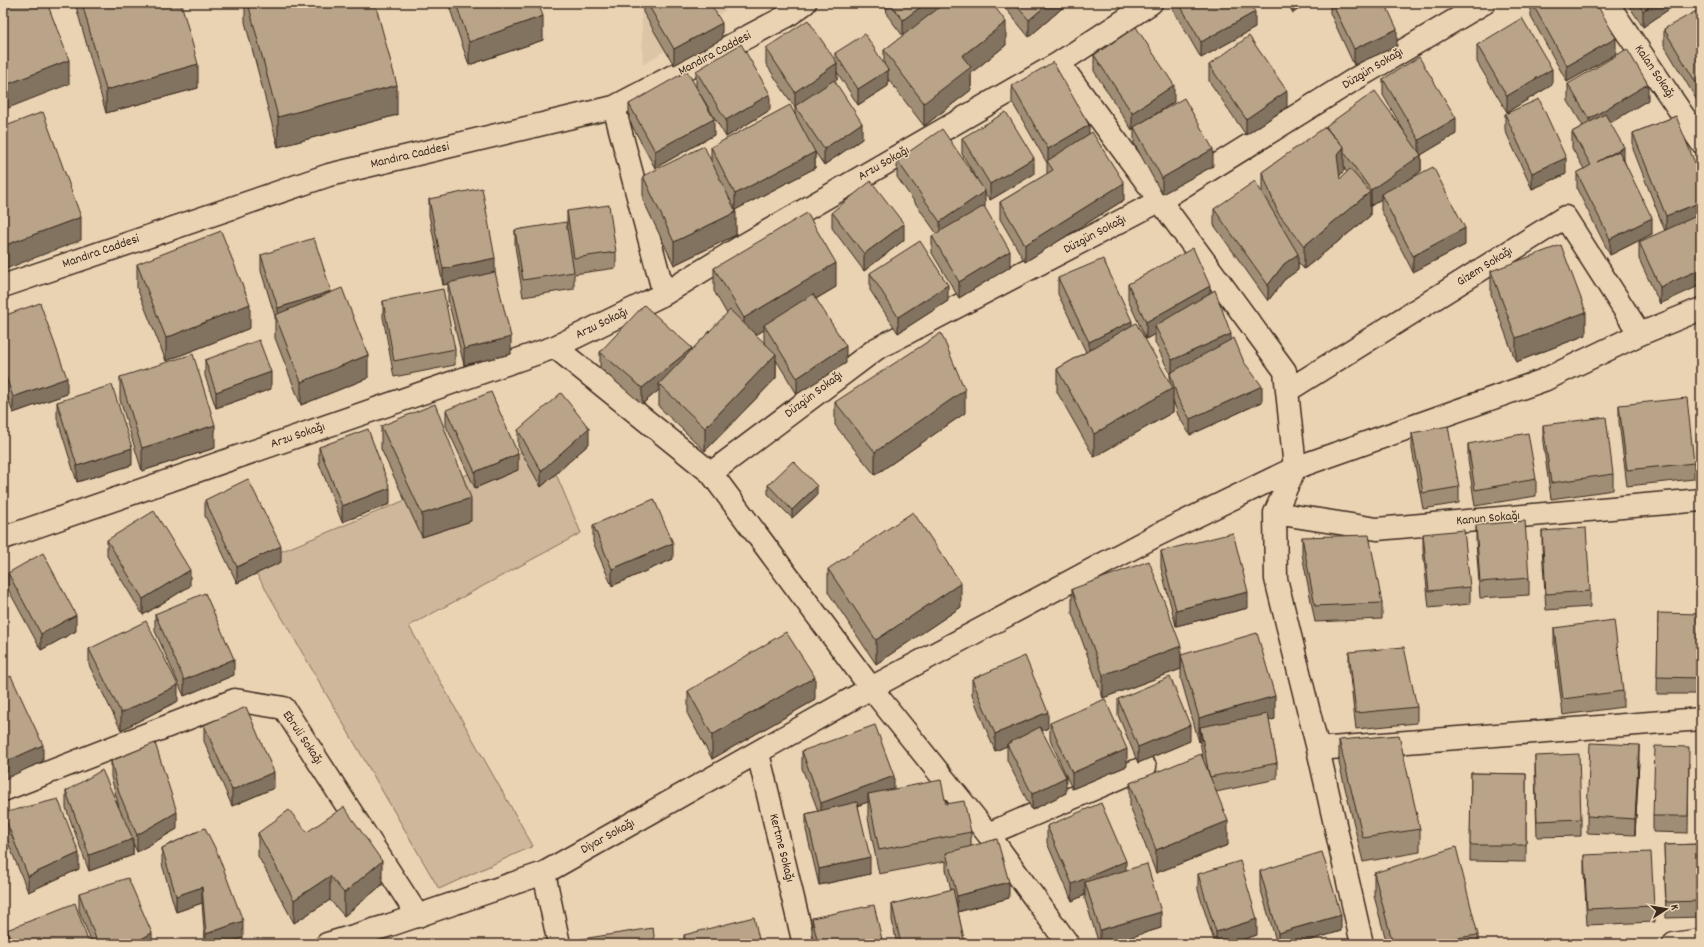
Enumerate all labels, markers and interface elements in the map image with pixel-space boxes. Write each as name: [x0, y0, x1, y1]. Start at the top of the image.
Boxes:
street label: Mandıra Caddesi: [675, 26, 755, 81]
street label: Kalan Sokağı: [1629, 41, 1679, 103]
street label: Düzgün Sokağı: [1339, 43, 1407, 95]
street label: Mandıra Caddesi: [369, 138, 452, 174]
street label: Arzu Sokağı: [855, 142, 913, 186]
street label: Düzgün Sokağı: [1060, 211, 1130, 259]
street label: Mandıra Caddesi: [60, 230, 143, 274]
street label: Gizem Sokağı: [1453, 242, 1517, 292]
street label: Arzu Sokağı: [572, 303, 632, 345]
street label: Düzgün Sokağı: [781, 367, 847, 423]
street label: Arzu Sokağı: [268, 418, 328, 454]
street label: Kanun Sokağı: [1455, 507, 1521, 531]
street label: Ebruli Sokağı: [277, 707, 327, 769]
street label: Kertme Sokağı: [763, 812, 799, 884]
street label: Diyar Sokağı: [577, 814, 639, 860]
north arrow: [1646, 889, 1686, 929]
text: K: [1665, 903, 1682, 911]

